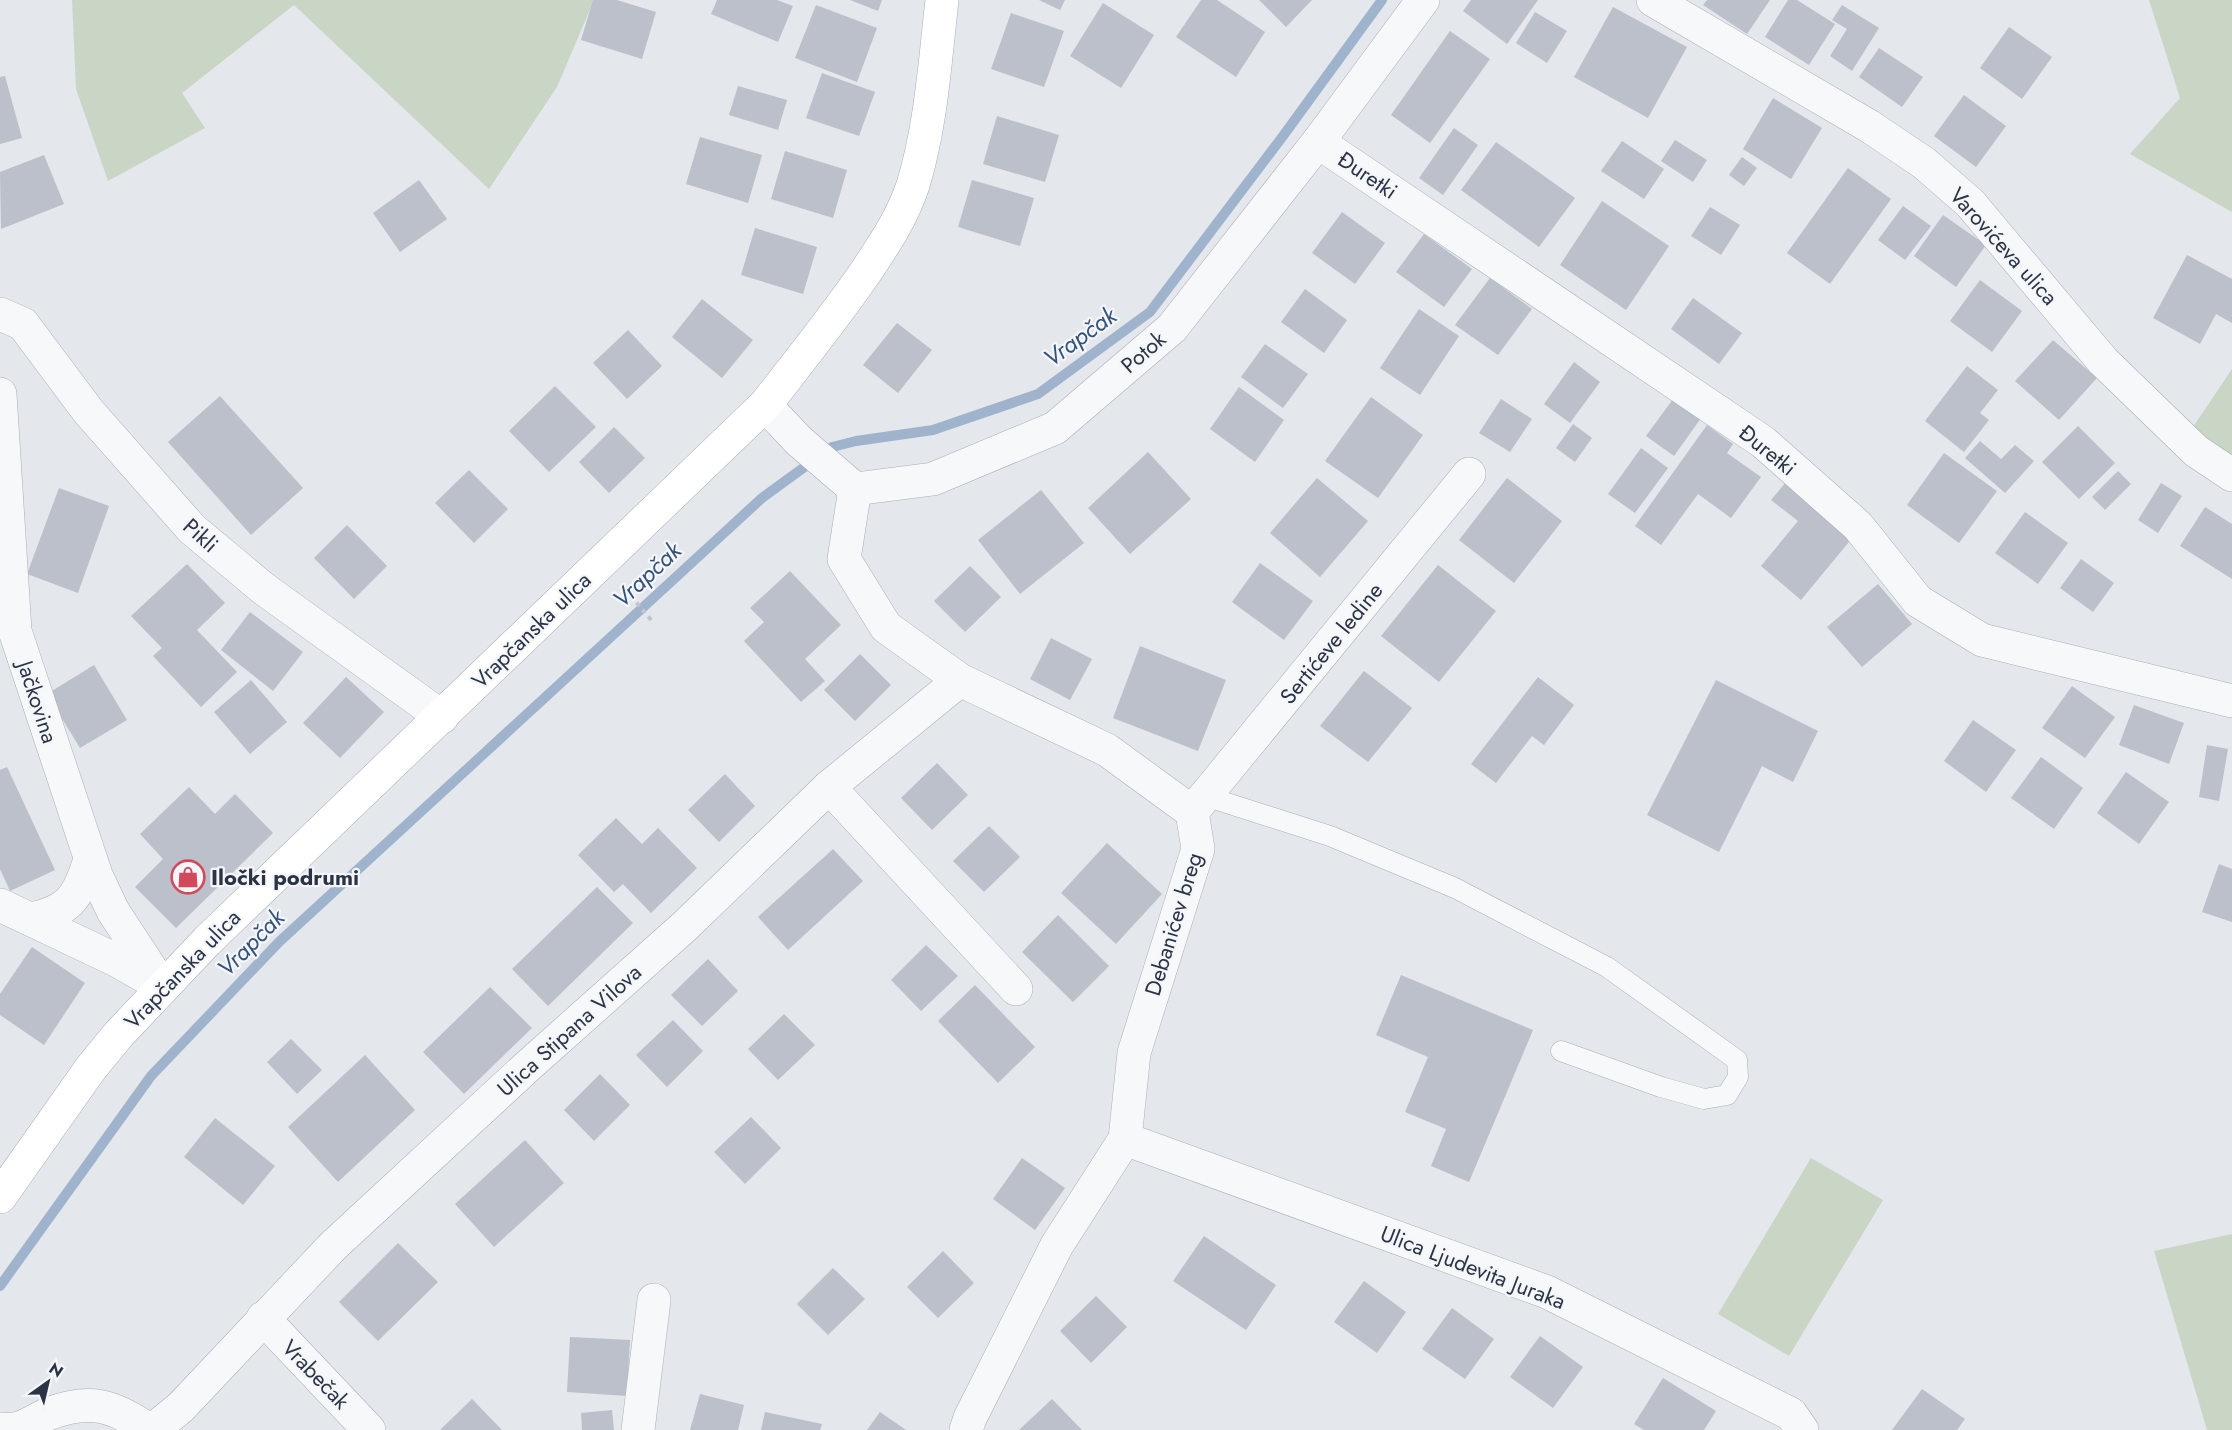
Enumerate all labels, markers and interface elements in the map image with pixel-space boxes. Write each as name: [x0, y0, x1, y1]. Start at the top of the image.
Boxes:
street label: Đuretki: [1332, 143, 1404, 207]
street label: Varovićeva ulica: [1942, 180, 2066, 312]
water label: Vrapčak: [1036, 297, 1125, 375]
street label: Potok: [1113, 323, 1173, 381]
street label: Đuretki: [1732, 417, 1804, 483]
street label: Pikli: [176, 510, 226, 560]
water label: Vrapčak: [604, 532, 690, 616]
street label: Vrapčanska ulica: [464, 564, 598, 696]
street label: Sertićeve ledine: [1272, 575, 1390, 711]
street label: Jačkovina: [9, 654, 66, 747]
street label: Debanićev breg: [1136, 849, 1210, 999]
shop icon: Iločki podrumi: [170, 859, 206, 895]
place label: Iločki podrumi: [211, 861, 359, 893]
water label: Vrapčak: [209, 900, 294, 984]
street label: Vrapčanska ulica: [116, 902, 248, 1036]
street label: Ulica Stipana Vilova: [490, 956, 648, 1104]
street label: Ulica Ljudevita Juraka: [1376, 1217, 1570, 1317]
street label: Vrabečak: [275, 1332, 358, 1416]
north arrow: [18, 1352, 78, 1412]
text: N: [44, 1357, 68, 1383]

